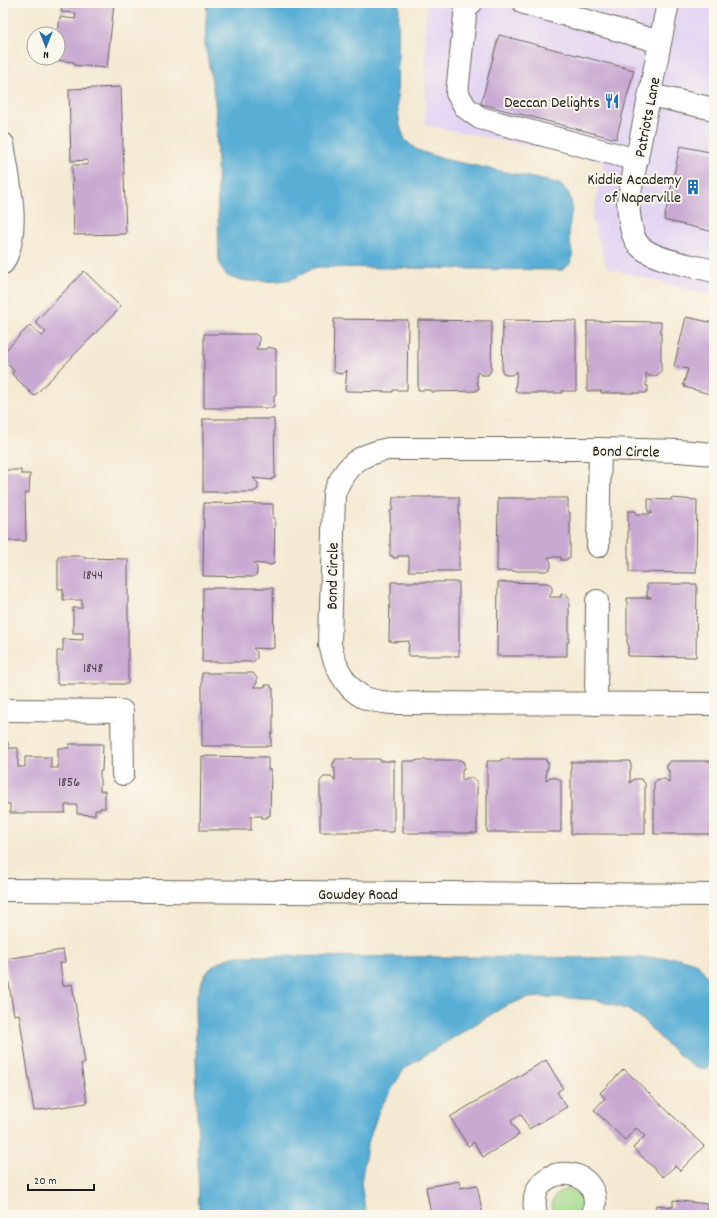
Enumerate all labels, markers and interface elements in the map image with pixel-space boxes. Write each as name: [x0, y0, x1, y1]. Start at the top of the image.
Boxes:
north arrow: [26, 26, 66, 66]
text: N: [43, 46, 49, 62]
street label: Patriots Lane: [629, 75, 668, 160]
place label: Deccan Delights: [504, 92, 600, 115]
restaurant icon: Deccan Delights: [603, 92, 621, 110]
place label: Kiddie Academy of Naperville: [587, 169, 682, 210]
building icon: Kiddie Academy of Naperville: [684, 178, 702, 196]
street label: Bond Circle: [592, 440, 660, 465]
street label: Bond Circle: [321, 542, 346, 610]
house number: 1844: [83, 566, 103, 586]
house number: 1848: [83, 659, 103, 679]
house number: 1856: [58, 773, 80, 793]
street label: Gowdey Road: [318, 884, 398, 907]
scale bar: [28, 1166, 94, 1192]
text: 20 m: [34, 1173, 57, 1190]

